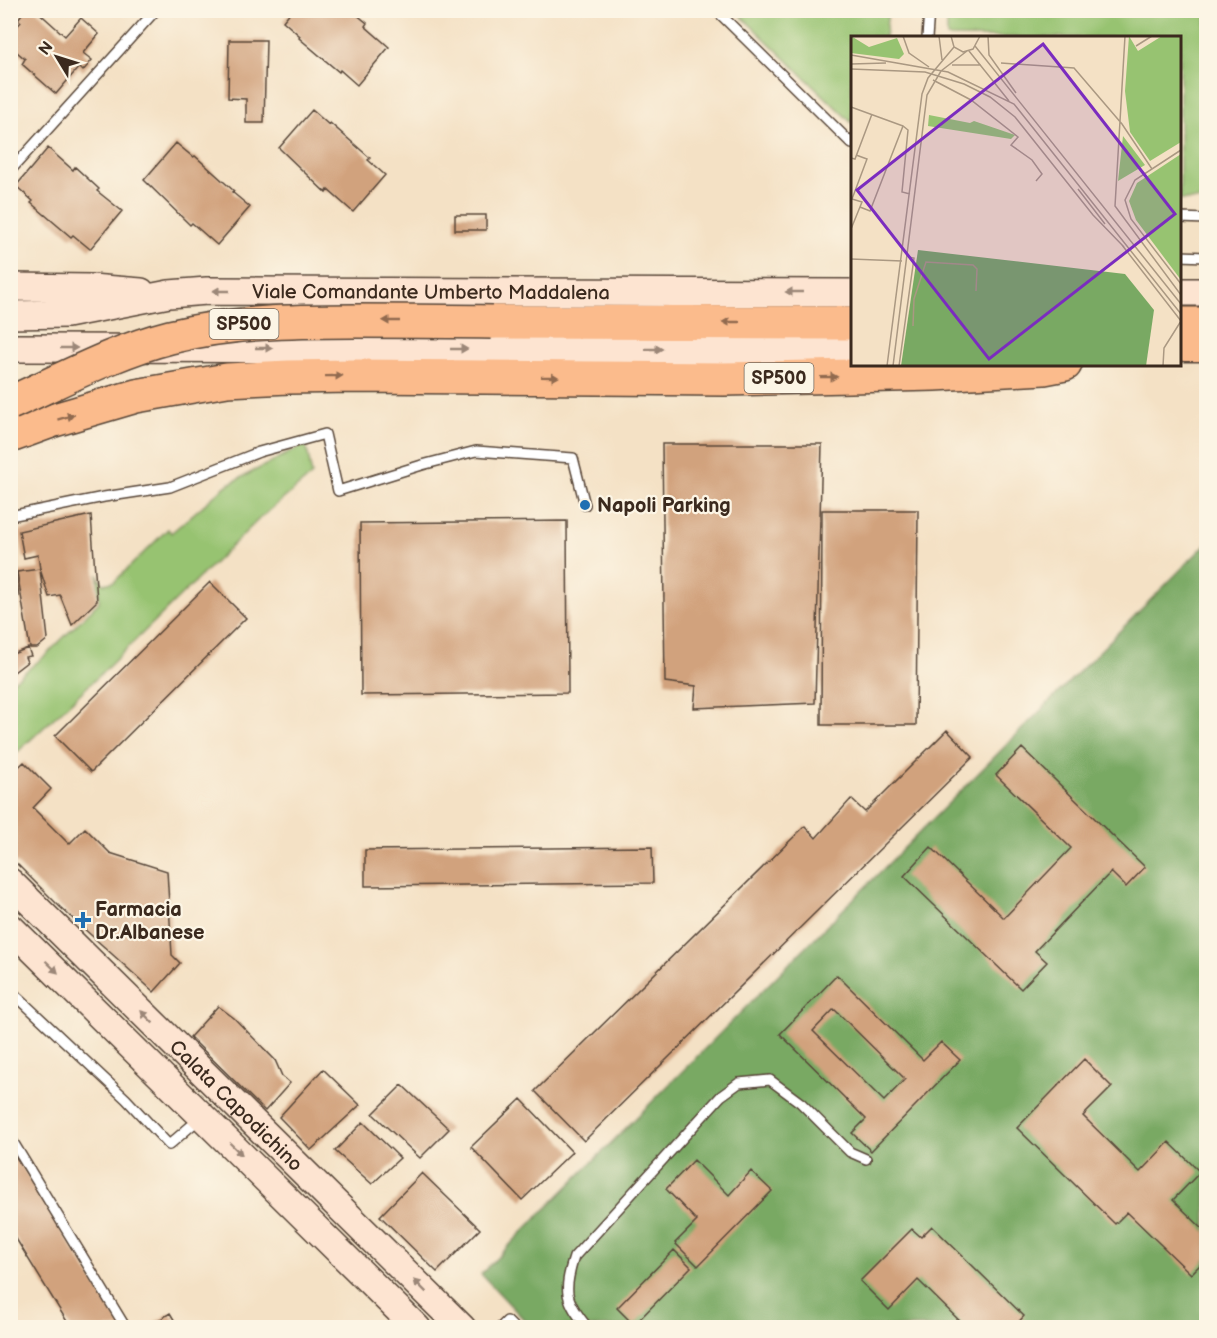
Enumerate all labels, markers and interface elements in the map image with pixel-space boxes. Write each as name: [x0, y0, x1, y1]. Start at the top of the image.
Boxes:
north arrow: [27, 27, 87, 87]
inset map: [851, 36, 1181, 366]
text: N: [35, 38, 58, 59]
street label: Viale Comandante Umberto Maddalena: [252, 280, 610, 305]
one-way arrow: [212, 286, 231, 296]
one-way arrow: [785, 287, 804, 297]
road number: SP500: [210, 309, 278, 339]
one-way arrow: [382, 316, 401, 326]
one-way arrow: [722, 317, 741, 327]
one-way arrow: [59, 343, 78, 353]
one-way arrow: [254, 343, 273, 353]
one-way arrow: [449, 344, 468, 354]
one-way arrow: [644, 344, 663, 354]
road number: SP500: [744, 363, 814, 393]
one-way arrow: [324, 371, 343, 381]
one-way arrow: [541, 372, 560, 381]
one-way arrow: [820, 372, 839, 381]
one-way arrow: [57, 411, 75, 421]
place label: Napoli Parking: [597, 494, 731, 518]
marker: Napoli Parking: [578, 498, 592, 512]
place label: Farmacia Dr.Albanese: [95, 898, 204, 945]
marker: Farmacia Dr.Albanese: [76, 913, 90, 927]
one-way arrow: [45, 960, 59, 974]
one-way arrow: [140, 1010, 154, 1024]
street label: Calata Capodichino: [164, 1035, 307, 1177]
one-way arrow: [228, 1142, 243, 1156]
one-way arrow: [414, 1280, 428, 1294]

